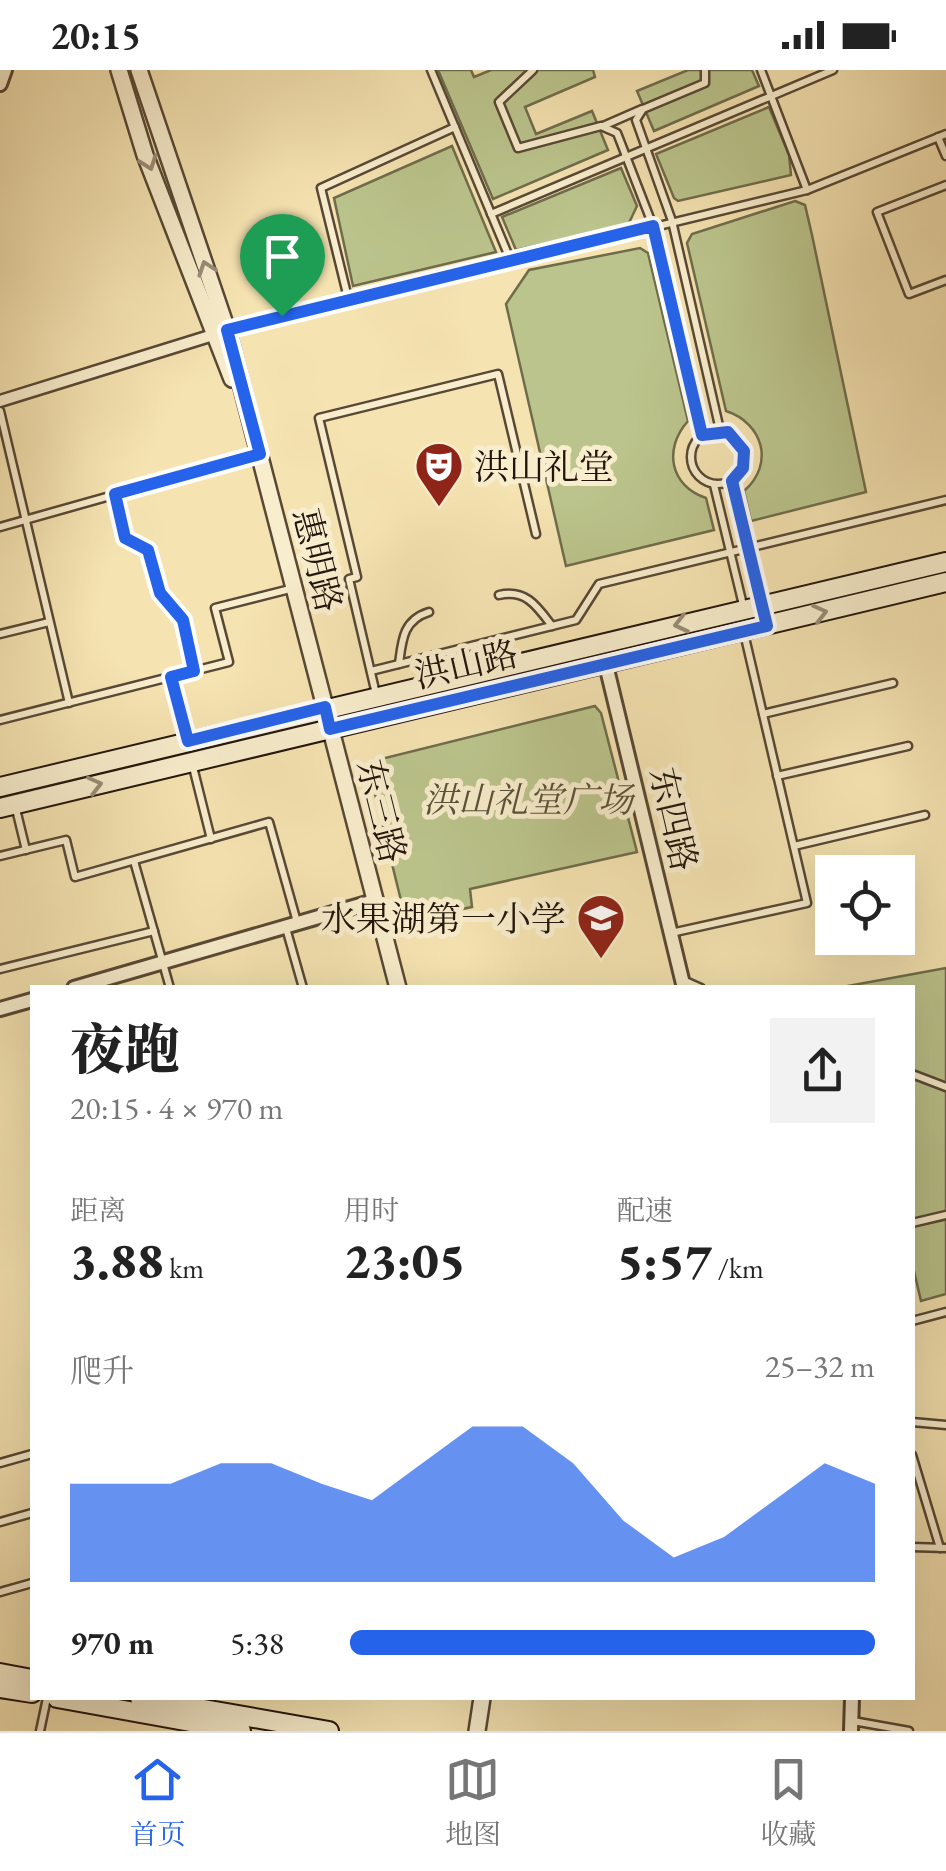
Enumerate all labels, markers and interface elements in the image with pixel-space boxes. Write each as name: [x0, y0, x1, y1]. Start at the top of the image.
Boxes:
text: 20:15: [50, 11, 141, 60]
one-way arrow: [137, 153, 157, 170]
pin: [240, 214, 325, 317]
icon: arrive: [255, 229, 310, 284]
one-way arrow: [197, 260, 218, 277]
theatre icon: 洪山礼堂: [413, 440, 465, 508]
place label: 洪山礼堂: [474, 444, 614, 489]
street label: 惠明路: [283, 504, 353, 616]
one-way arrow: [811, 604, 828, 625]
one-way arrow: [673, 612, 690, 633]
street label: 洪山路: [410, 630, 522, 698]
street label: 东三路: [347, 755, 417, 867]
street label: 东四路: [640, 763, 708, 875]
one-way arrow: [86, 776, 103, 797]
park label: 洪山礼堂广场: [423, 777, 636, 822]
map controls: [815, 855, 915, 955]
button: locate: [815, 855, 915, 955]
school or university icon: 水果湖第一小学: [575, 892, 627, 960]
place label: 水果湖第一小学: [321, 896, 566, 941]
text: 夜跑: [70, 1014, 180, 1085]
button: share: [770, 1018, 875, 1123]
text: 20:15 · 4 × 970 m: [70, 1087, 283, 1129]
text: 距离: [70, 1192, 126, 1228]
text: 用时: [343, 1192, 399, 1228]
text: 配速: [617, 1192, 673, 1228]
text: 3.88: [70, 1228, 164, 1293]
text: 23:05: [343, 1228, 466, 1293]
text: 5:57: [617, 1228, 712, 1293]
text: km: [164, 1250, 204, 1286]
text: /km: [712, 1250, 764, 1286]
text: 25–32 m: [765, 1345, 875, 1387]
text: 爬升: [70, 1350, 134, 1392]
text: 970 m: [70, 1622, 154, 1664]
text: 5:38: [230, 1622, 284, 1664]
tab: 首页: [130, 1752, 186, 1852]
tab: 地图: [445, 1752, 501, 1852]
tab: 收藏: [760, 1752, 816, 1852]

